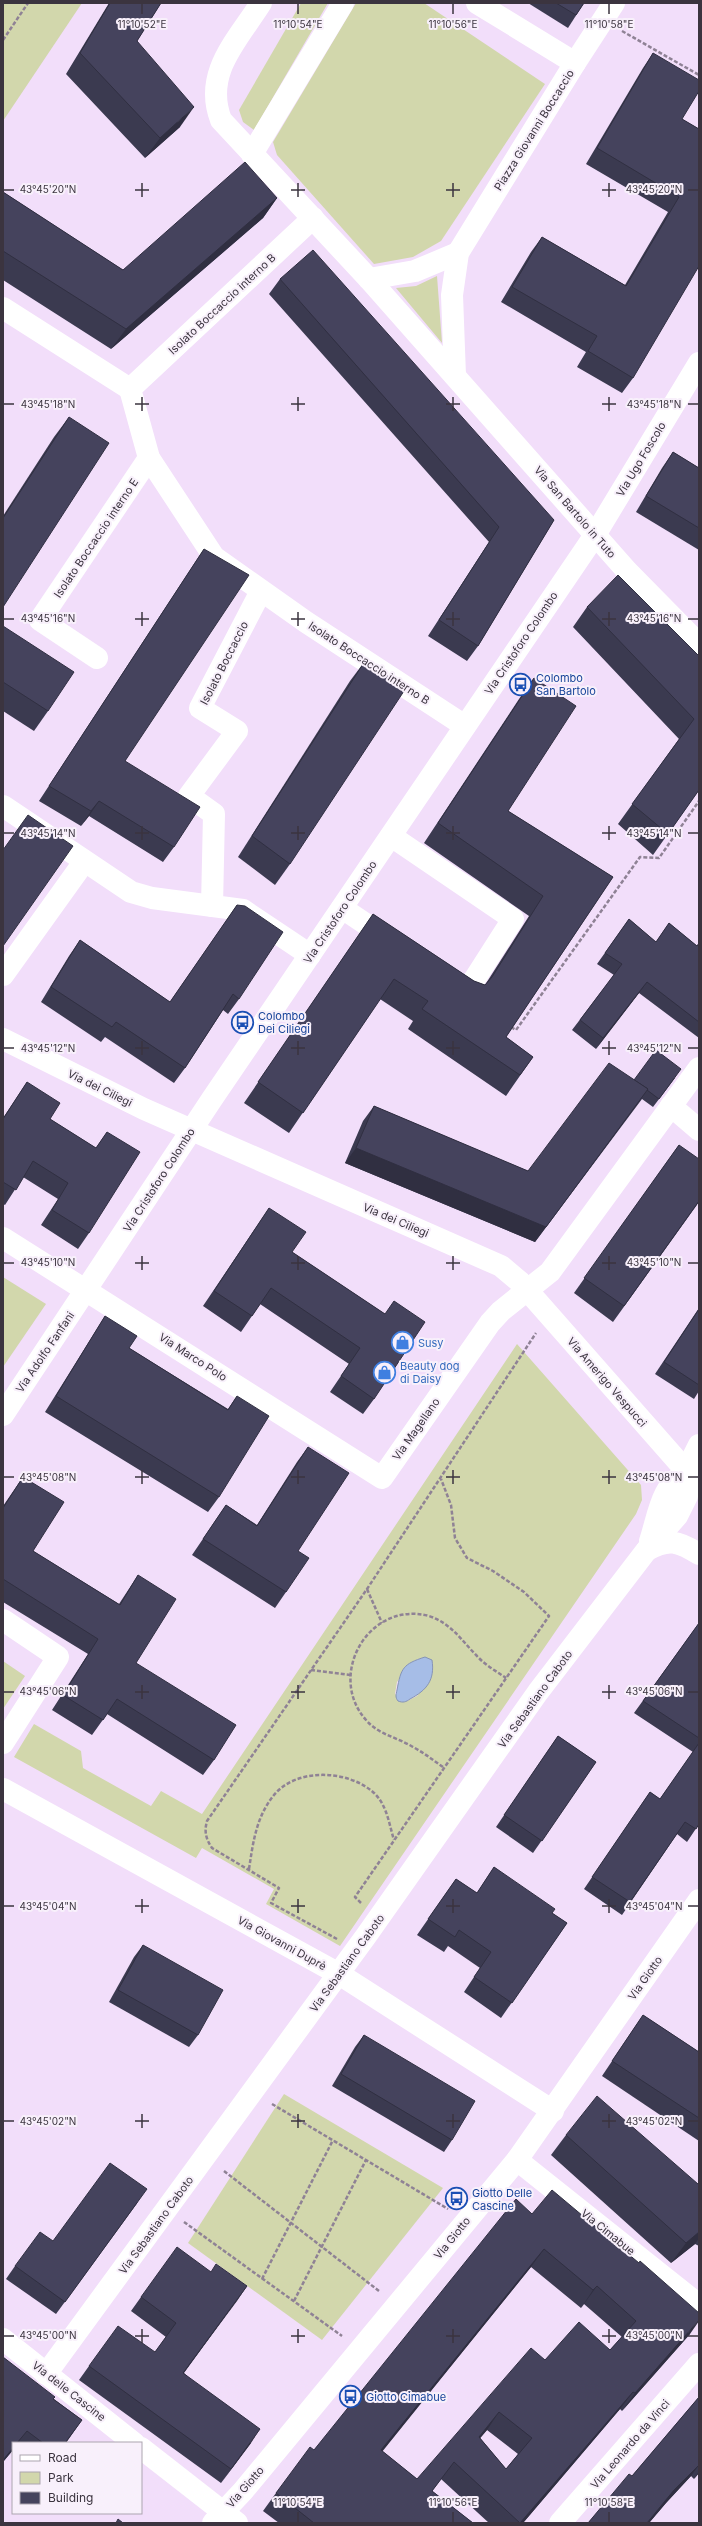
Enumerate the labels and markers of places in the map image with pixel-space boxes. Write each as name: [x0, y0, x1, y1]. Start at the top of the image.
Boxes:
bus stop icon: Colombo San Bartolo: [507, 671, 533, 697]
place label: Colombo San Bartolo: [536, 671, 596, 698]
bus stop icon: Colombo Dei Ciliegi: [229, 1009, 255, 1035]
place label: Colombo Dei Ciliegi: [258, 1009, 310, 1036]
shop icon: Susy: [390, 1330, 416, 1356]
place label: Susy: [418, 1336, 444, 1350]
shop icon: Beauty dog di Daisy: [372, 1359, 398, 1385]
place label: Beauty dog di Daisy: [400, 1359, 460, 1386]
bus stop icon: Giotto Delle Cascine: [443, 2186, 469, 2212]
place label: Giotto Delle Cascine: [472, 2186, 532, 2213]
bus stop icon: Giotto Cimabue: [337, 2384, 363, 2410]
place label: Giotto Cimabue: [366, 2390, 446, 2404]

